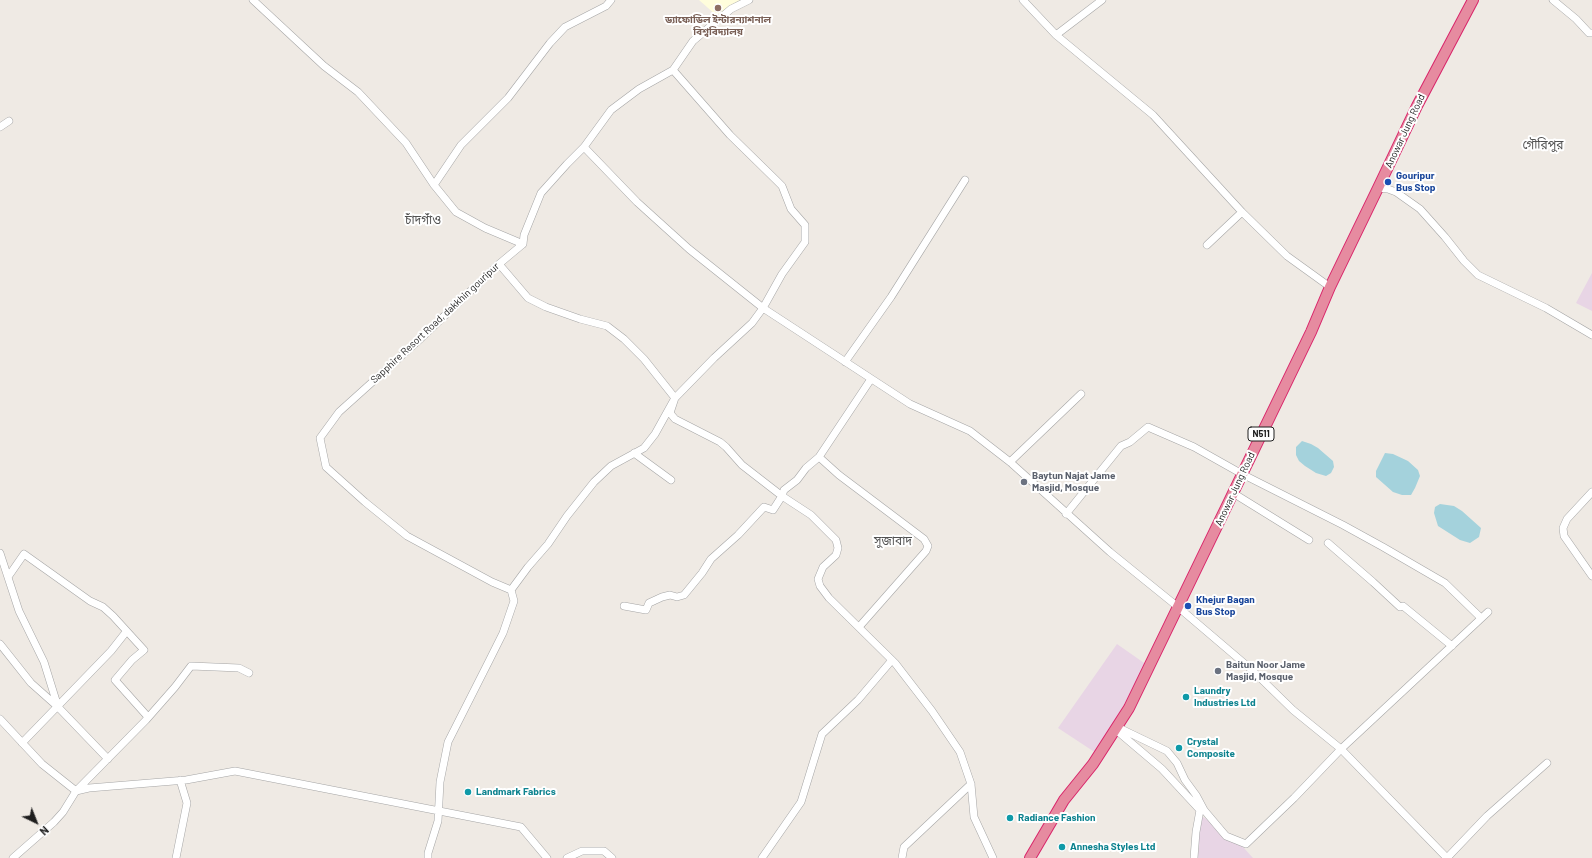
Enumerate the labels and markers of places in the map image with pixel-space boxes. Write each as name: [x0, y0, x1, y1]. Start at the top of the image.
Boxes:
marker: ড্যাফোডিল ইন্টারন্যাশনাল বিশ্ববিদ্যালয়: [713, 3, 723, 13]
place label: ড্যাফোডিল ইন্টারন্যাশনাল বিশ্ববিদ্যালয়: [665, 14, 771, 38]
place label: Gouripur Bus Stop: [1396, 170, 1436, 194]
marker: Gouripur Bus Stop: [1383, 177, 1393, 187]
place label: Baytun Najat Jame Masjid, Mosque: [1032, 470, 1115, 494]
marker: Baytun Najat Jame Masjid, Mosque: [1019, 477, 1029, 487]
place label: Khejur Bagan Bus Stop: [1196, 594, 1255, 618]
marker: Khejur Bagan Bus Stop: [1183, 601, 1193, 611]
place label: Baitun Noor Jame Masjid, Mosque: [1226, 659, 1305, 682]
marker: Baitun Noor Jame Masjid, Mosque: [1213, 666, 1223, 676]
place label: Laundry Industries Ltd: [1194, 685, 1256, 708]
marker: Laundry Industries Ltd: [1181, 692, 1191, 702]
place label: Crystal Composite: [1187, 736, 1235, 760]
marker: Crystal Composite: [1174, 743, 1184, 753]
place label: Landmark Fabrics: [476, 786, 556, 798]
marker: Landmark Fabrics: [463, 787, 473, 797]
place label: Radiance Fashion: [1018, 812, 1096, 824]
marker: Radiance Fashion: [1005, 813, 1015, 823]
place label: Annesha Styles Ltd: [1070, 841, 1155, 853]
marker: Annesha Styles Ltd: [1057, 842, 1067, 852]

